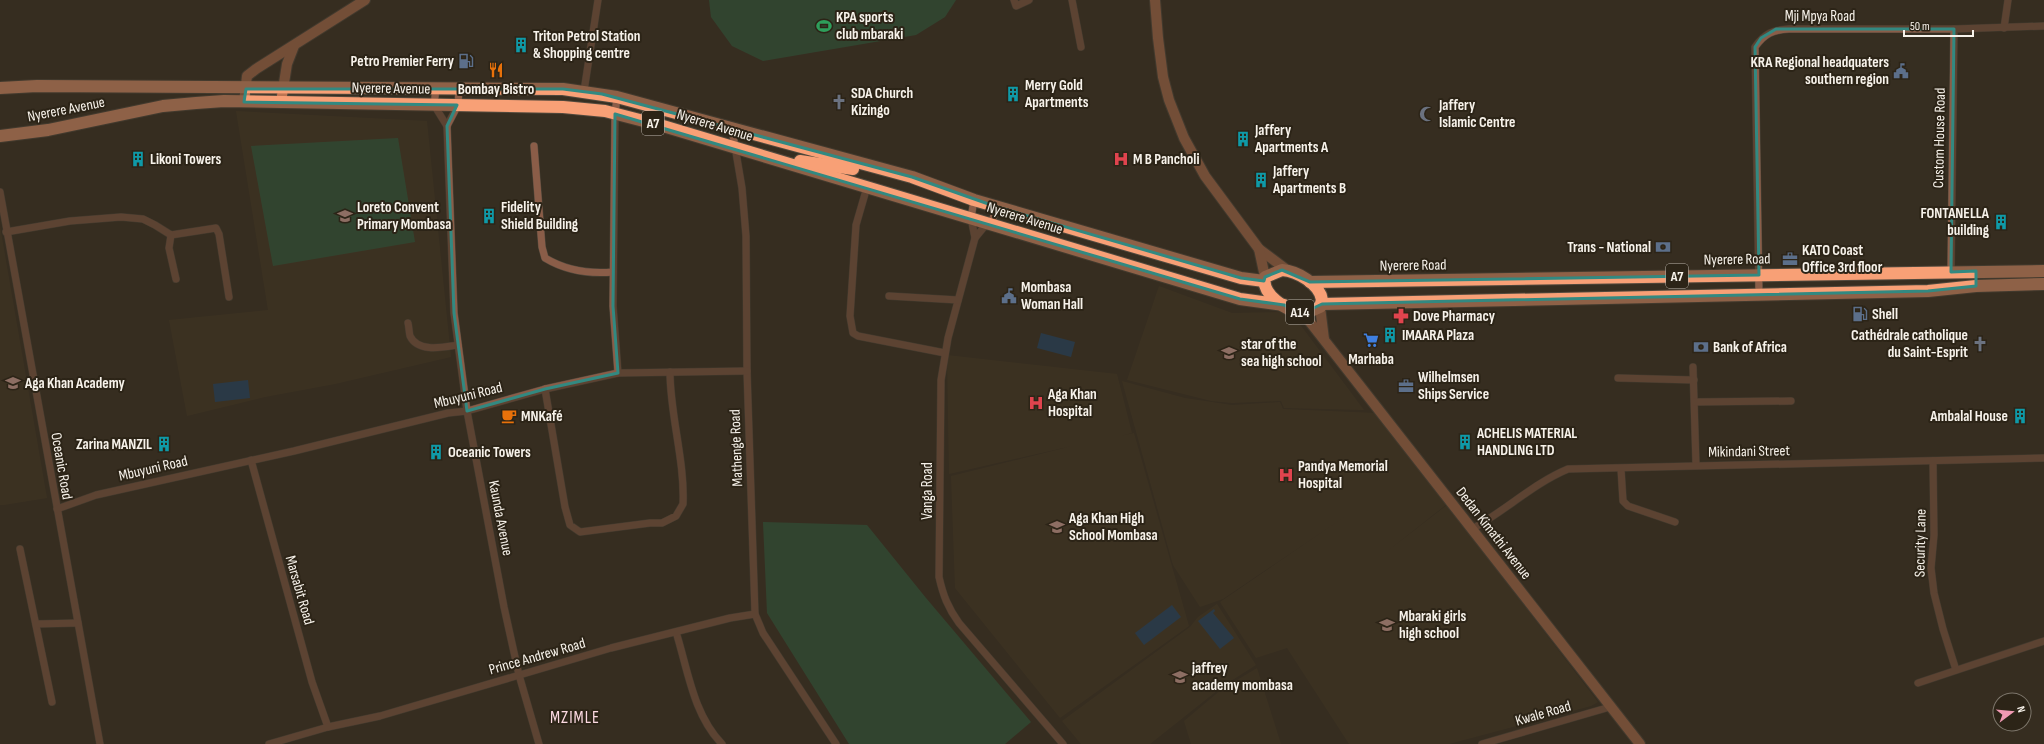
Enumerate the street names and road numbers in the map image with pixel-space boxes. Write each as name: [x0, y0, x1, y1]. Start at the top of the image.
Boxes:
street label: Mji Mpya Road: [1785, 7, 1855, 26]
street label: Nyerere Avenue: [352, 78, 430, 99]
street label: Custom House Road: [1929, 88, 1950, 188]
street label: Nyerere Avenue: [26, 93, 106, 126]
street label: Nyerere Avenue: [674, 105, 755, 146]
road number: A7: [642, 111, 664, 135]
street label: Nyerere Avenue: [984, 198, 1065, 239]
street label: Nyerere Road: [1703, 249, 1771, 270]
street label: Nyerere Road: [1379, 255, 1447, 276]
road number: A7: [1666, 264, 1688, 288]
road number: A14: [1286, 300, 1314, 324]
street label: Mbuyuni Road: [432, 378, 504, 413]
street label: Mathenge Road: [726, 409, 747, 487]
street label: Oceanic Road: [46, 431, 77, 501]
street label: Mikindani Street: [1708, 441, 1791, 462]
street label: Mbuyuni Road: [117, 451, 189, 486]
street label: Vanga Road: [918, 462, 937, 520]
street label: Kaunda Avenue: [484, 479, 517, 557]
street label: Dedan Kimathi Avenue: [1452, 483, 1536, 583]
street label: Security Lane: [1910, 509, 1931, 577]
street label: Marsabit Road: [281, 553, 318, 627]
street label: Prince Andrew Road: [487, 634, 588, 679]
street label: Kwale Road: [1513, 697, 1573, 730]

